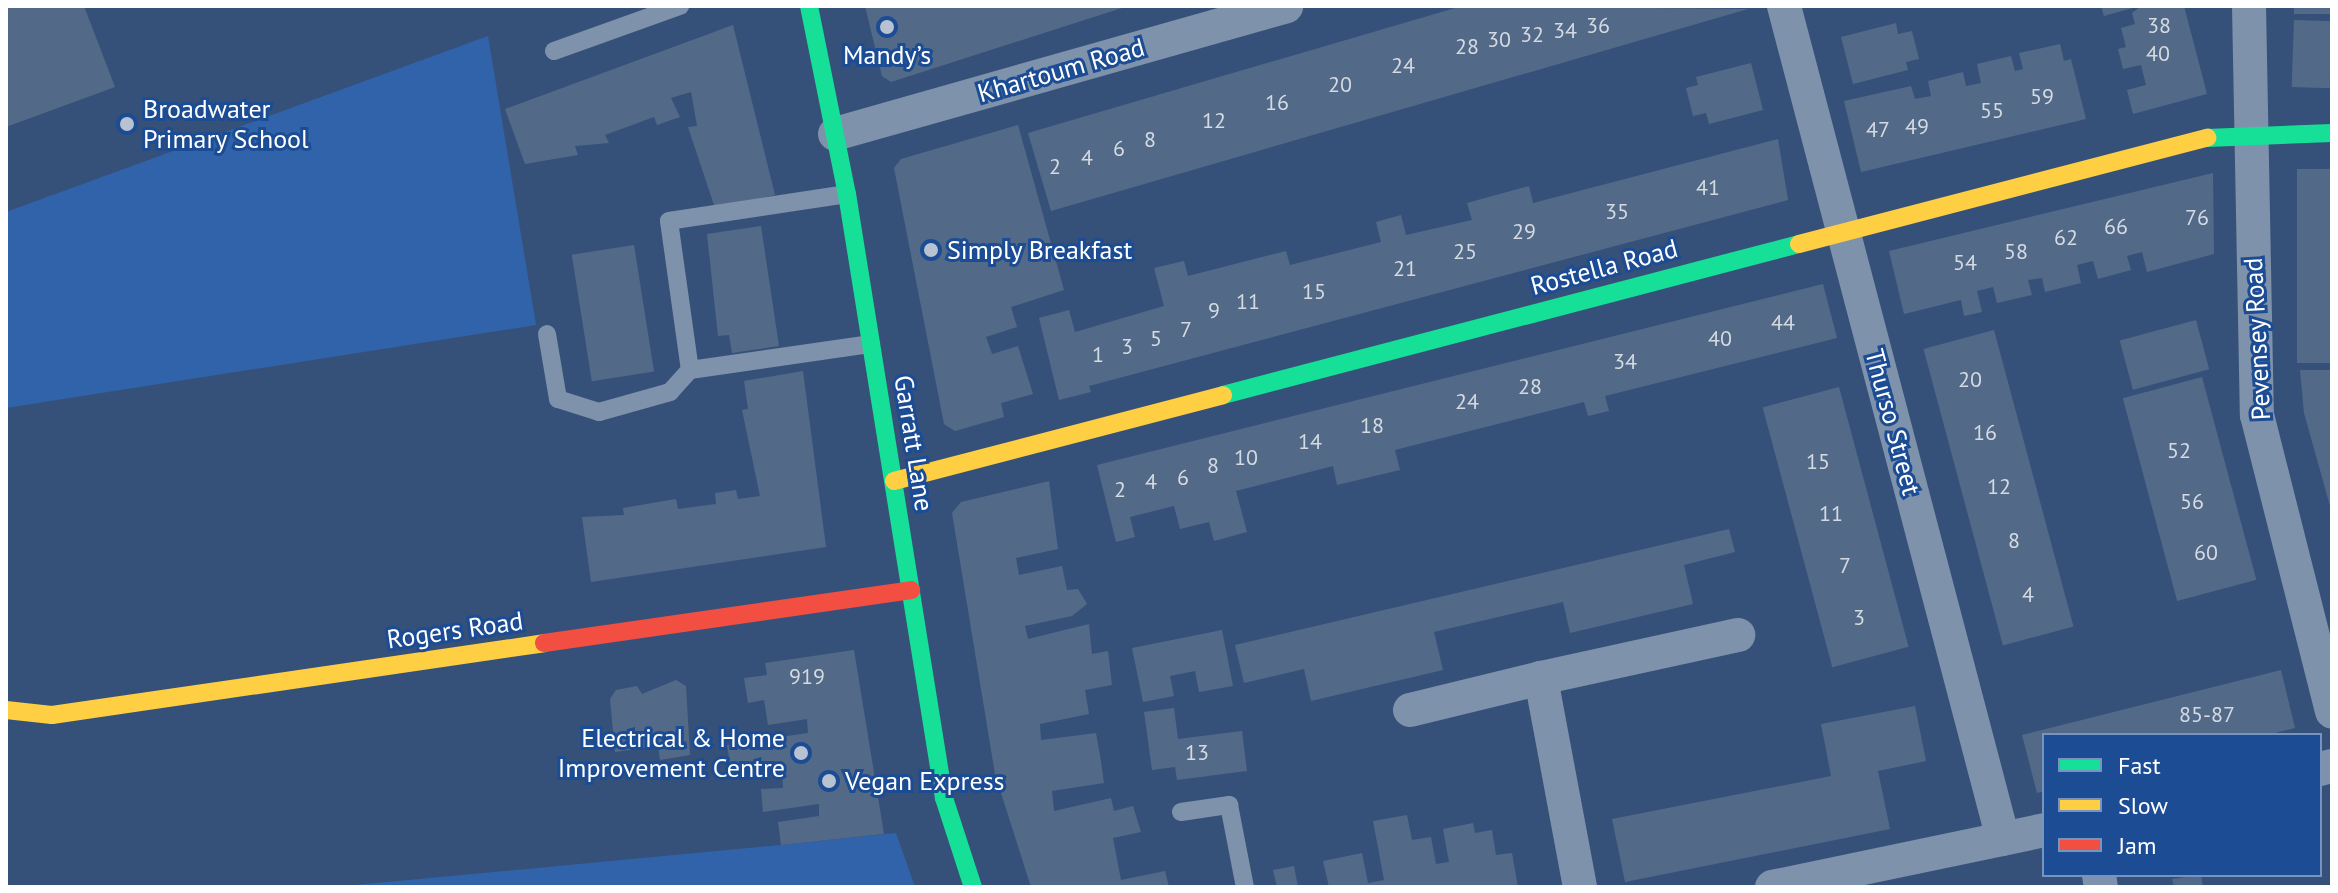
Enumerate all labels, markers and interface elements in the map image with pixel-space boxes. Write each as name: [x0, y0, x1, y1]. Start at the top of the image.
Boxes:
house number: 36: [1586, 13, 1610, 39]
house number: 38: [2147, 13, 2171, 39]
marker: Mandy’s: [878, 18, 896, 36]
house number: 34: [1553, 18, 1577, 44]
house number: 32: [1520, 22, 1544, 48]
house number: 30: [1487, 27, 1511, 53]
street label: Khartoum Road: [974, 31, 1148, 109]
house number: 28: [1455, 34, 1479, 60]
place label: Mandy’s: [843, 39, 931, 71]
house number: 40: [2146, 41, 2170, 67]
house number: 24: [1391, 53, 1415, 79]
house number: 20: [1328, 72, 1352, 98]
house number: 59: [2030, 84, 2054, 110]
house number: 16: [1265, 90, 1289, 116]
place label: Broadwater Primary School: [143, 93, 310, 154]
house number: 55: [1980, 98, 2004, 124]
house number: 12: [1202, 108, 1226, 134]
house number: 49: [1905, 114, 1929, 140]
marker: Broadwater Primary School: [118, 115, 136, 133]
house number: 47: [1866, 117, 1890, 143]
house number: 8: [1144, 127, 1156, 153]
house number: 6: [1113, 136, 1125, 162]
house number: 4: [1081, 145, 1093, 171]
house number: 2: [1049, 154, 1061, 180]
house number: 41: [1696, 175, 1720, 201]
house number: 35: [1605, 199, 1629, 225]
house number: 76: [2185, 205, 2209, 231]
house number: 66: [2104, 214, 2128, 240]
house number: 29: [1512, 219, 1536, 245]
house number: 62: [2054, 225, 2078, 251]
street label: Rostella Road: [1527, 232, 1681, 302]
place label: Simply Breakfast: [947, 234, 1133, 266]
house number: 25: [1453, 239, 1477, 265]
house number: 58: [2004, 239, 2028, 265]
marker: Simply Breakfast: [922, 241, 940, 259]
house number: 54: [1953, 250, 1977, 276]
house number: 21: [1393, 256, 1417, 282]
street label: Pevensey Road: [2237, 256, 2277, 422]
house number: 15: [1302, 279, 1326, 305]
house number: 11: [1236, 289, 1260, 315]
house number: 9: [1208, 298, 1220, 324]
house number: 44: [1771, 310, 1795, 336]
house number: 7: [1180, 317, 1192, 343]
house number: 5: [1150, 326, 1162, 352]
house number: 40: [1708, 326, 1732, 352]
house number: 3: [1121, 334, 1133, 360]
house number: 1: [1092, 342, 1104, 368]
street label: Thurso Street: [1859, 346, 1927, 498]
house number: 34: [1613, 349, 1637, 375]
house number: 20: [1958, 367, 1982, 393]
street label: Garratt Lane: [888, 373, 940, 513]
house number: 28: [1518, 374, 1542, 400]
house number: 24: [1455, 389, 1479, 415]
house number: 18: [1360, 413, 1384, 439]
house number: 16: [1973, 420, 1997, 446]
house number: 14: [1298, 429, 1322, 455]
house number: 52: [2167, 438, 2191, 464]
house number: 10: [1234, 445, 1258, 471]
house number: 15: [1806, 449, 1830, 475]
house number: 8: [1207, 453, 1219, 479]
house number: 6: [1177, 465, 1189, 491]
house number: 4: [1145, 469, 1157, 495]
house number: 12: [1987, 474, 2011, 500]
house number: 2: [1114, 477, 1126, 503]
house number: 56: [2180, 489, 2204, 515]
house number: 11: [1819, 501, 1843, 527]
house number: 8: [2008, 528, 2020, 554]
house number: 60: [2194, 540, 2218, 566]
house number: 7: [1839, 553, 1851, 579]
house number: 4: [2022, 582, 2034, 608]
street label: Rogers Road: [385, 605, 525, 655]
house number: 3: [1853, 605, 1865, 631]
house number: 919: [789, 664, 825, 690]
house number: 85-87: [2179, 702, 2235, 728]
place label: Electrical & Home Improvement Centre: [558, 722, 785, 784]
legend: [2042, 733, 2322, 877]
house number: 13: [1185, 740, 1209, 766]
marker: Electrical & Home Improvement Centre: [792, 744, 810, 762]
text: Fast: [2118, 750, 2161, 781]
place label: Vegan Express: [845, 765, 1005, 797]
marker: Vegan Express: [820, 772, 838, 790]
text: Slow: [2118, 790, 2168, 821]
text: Jam: [2118, 830, 2156, 861]

